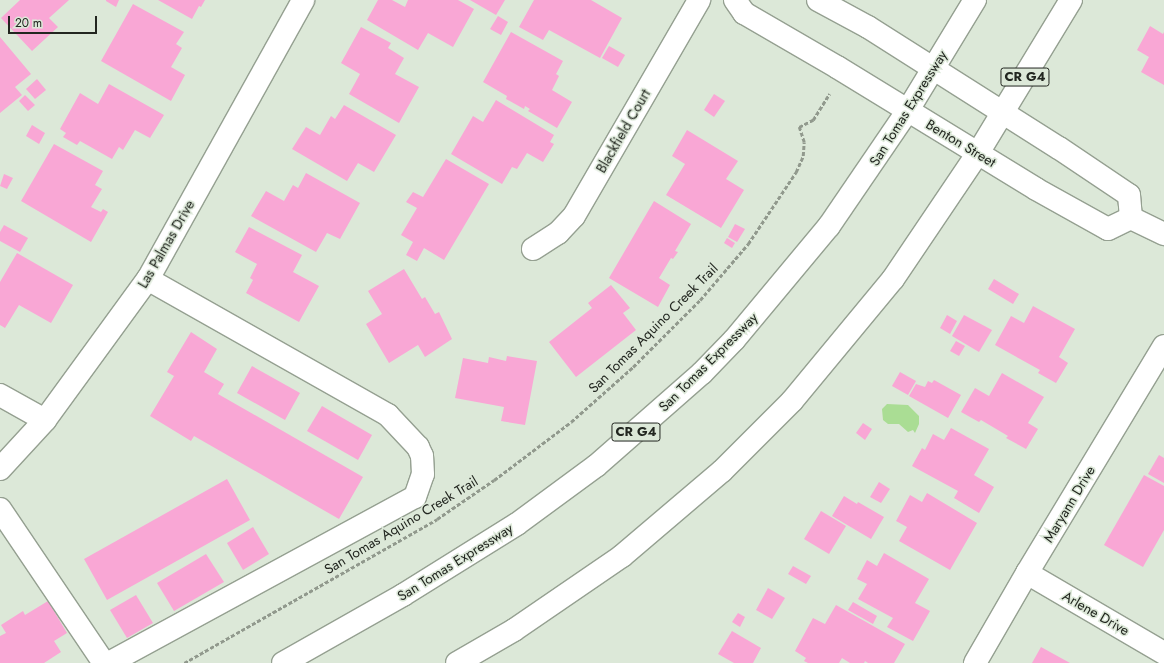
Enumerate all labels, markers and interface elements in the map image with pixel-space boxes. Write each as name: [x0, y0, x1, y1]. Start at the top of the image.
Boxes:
scale bar: [10, 8, 99, 34]
text: 20 m: [15, 14, 42, 32]
street label: San Tomas Expressway: [866, 47, 950, 169]
road number: CR G4: [1000, 66, 1050, 88]
street label: Blackfield Court: [592, 86, 654, 176]
street label: Benton Street: [923, 116, 999, 170]
street label: Las Palmas Drive: [134, 197, 198, 291]
street label: San Tomas Aquino Creek Trail: [585, 260, 721, 396]
street label: San Tomas Expressway: [655, 309, 761, 415]
road number: CR G4: [611, 421, 661, 443]
street label: Maryann Drive: [1040, 463, 1098, 545]
street label: San Tomas Aquino Creek Trail: [321, 472, 481, 578]
street label: San Tomas Expressway: [394, 520, 516, 604]
street label: Arlene Drive: [1060, 587, 1132, 639]

